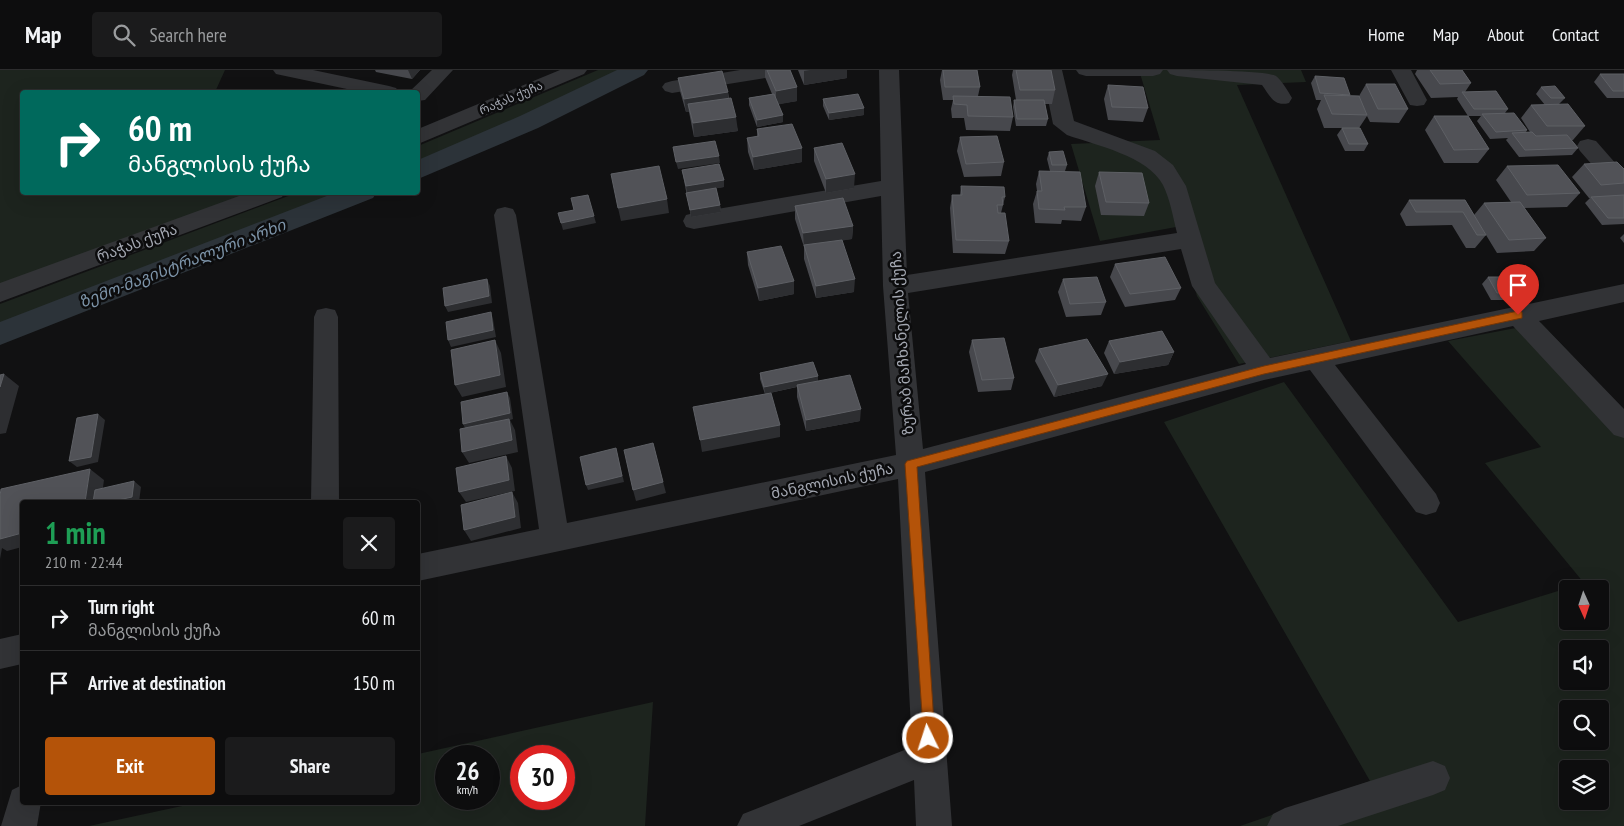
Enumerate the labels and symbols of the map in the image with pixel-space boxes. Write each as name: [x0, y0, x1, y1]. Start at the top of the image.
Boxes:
street label: რაჭას ქუჩა: [477, 77, 545, 118]
water label: ზემო-მაგისტრალური არხი: [76, 214, 289, 312]
street label: რაჭას ქუჩა: [94, 219, 180, 266]
street label: ზურაბ მაჩხანელის ქუჩა: [886, 250, 917, 436]
pin: [1497, 264, 1539, 315]
street label: მანგლისის ქუჩა: [769, 458, 895, 503]
north arrow: [1559, 580, 1609, 630]
position arrow: [901, 711, 953, 763]
speed limit sign: 30: [510, 745, 575, 810]

